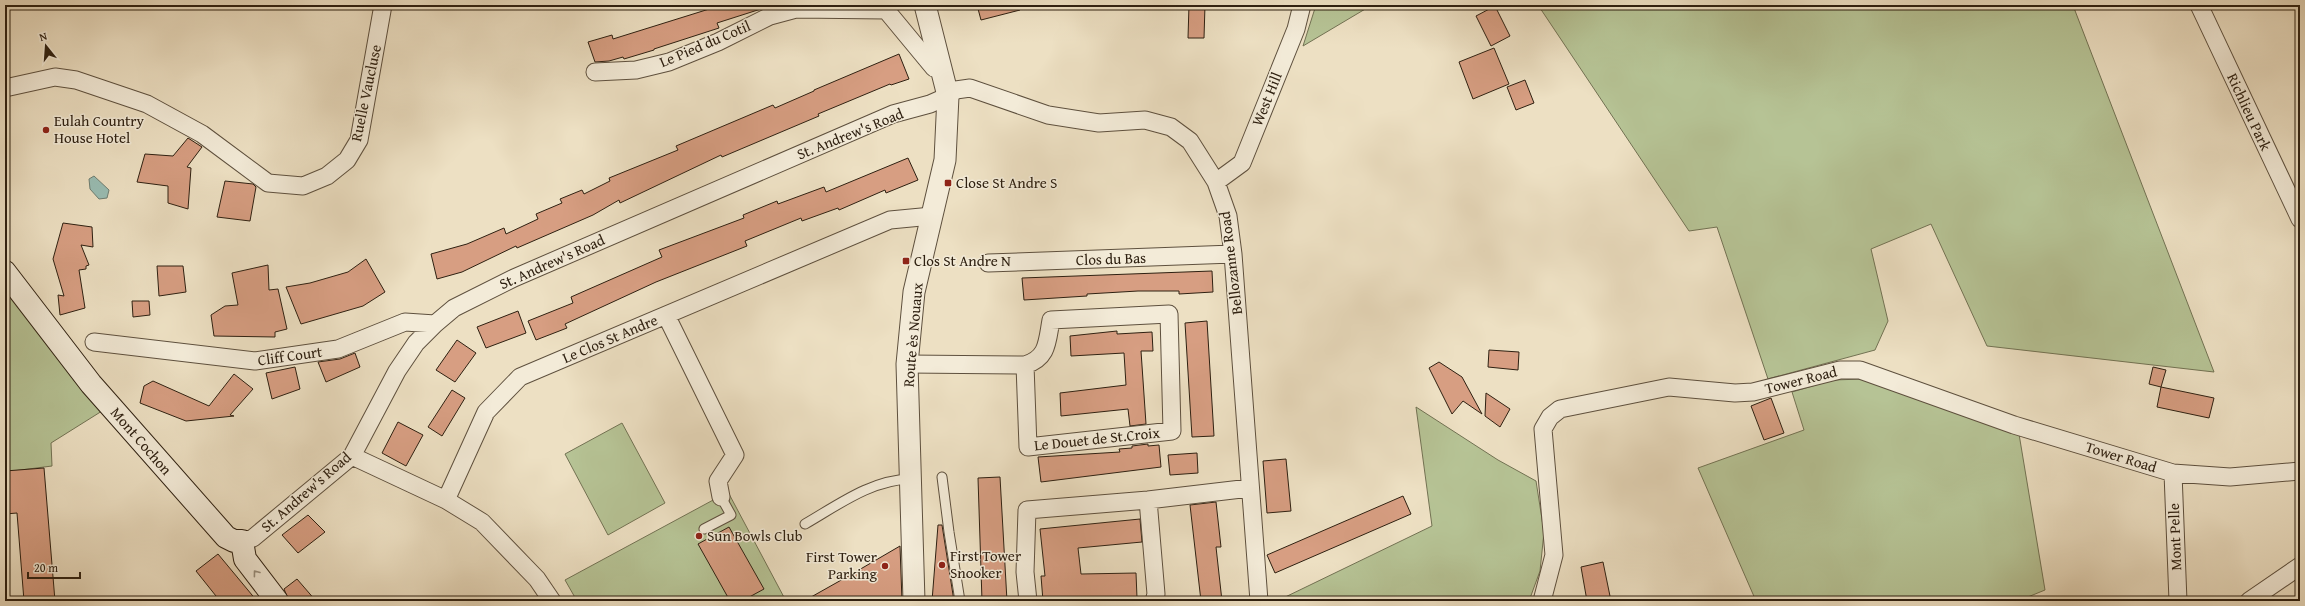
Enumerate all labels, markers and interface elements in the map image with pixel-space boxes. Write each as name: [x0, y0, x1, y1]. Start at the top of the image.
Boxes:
street label: Le Pied du Cotil: [656, 15, 754, 72]
north arrow: [26, 26, 66, 66]
text: N: [37, 28, 50, 45]
street label: Ruelle Vaucluse: [345, 43, 386, 143]
street label: West Hill: [1246, 69, 1287, 129]
street label: Richlieu Park: [2222, 69, 2277, 154]
street label: St. Andrew's Road: [793, 103, 906, 164]
place label: Eulah Country House Hotel: [54, 110, 145, 148]
marker: Eulah Country House Hotel: [41, 125, 51, 135]
place label: Close St Andre S: [956, 172, 1057, 193]
marker: Close St Andre S: [943, 178, 953, 188]
street label: Bellozanne Road: [1214, 210, 1247, 316]
street label: St. Andrew's Road: [496, 229, 608, 294]
street label: Clos du Bas: [1076, 247, 1146, 270]
place label: Clos St Andre N: [914, 250, 1011, 271]
marker: Clos St Andre N: [901, 256, 911, 266]
street label: Route ès Nouaux: [897, 282, 928, 388]
street label: Le Clos St Andre: [559, 309, 661, 368]
street label: Cliff Court: [256, 340, 324, 370]
street label: Tower Road: [1763, 360, 1839, 399]
street label: Mont Cochon: [106, 402, 177, 480]
street label: Le Douet de St.Croix: [1033, 421, 1161, 456]
street label: Tower Road: [2083, 436, 2159, 477]
street label: St. Andrew's Road: [256, 447, 355, 537]
street label: Mont Pelle: [2163, 503, 2186, 571]
place label: Sun Bowls Club: [707, 525, 803, 546]
marker: Sun Bowls Club: [694, 531, 704, 541]
place label: First Tower Snooker: [950, 545, 1021, 583]
place label: First Tower Parking: [806, 546, 878, 584]
scale bar: [28, 554, 80, 580]
text: 20 m: [34, 559, 58, 576]
marker: First Tower Snooker: [937, 560, 947, 570]
marker: First Tower Parking: [880, 561, 890, 571]
one-way arrow: [253, 570, 260, 577]

